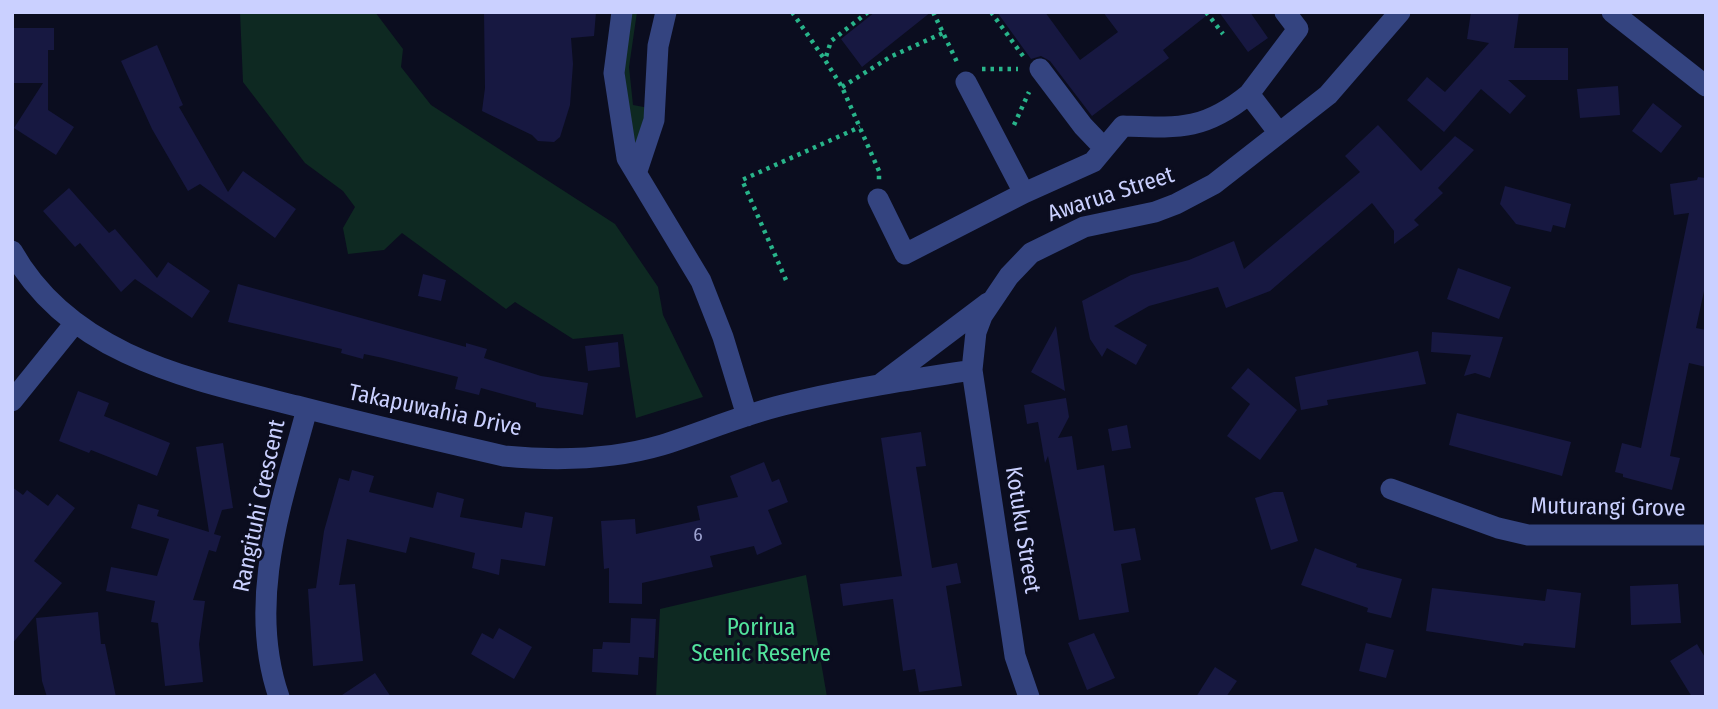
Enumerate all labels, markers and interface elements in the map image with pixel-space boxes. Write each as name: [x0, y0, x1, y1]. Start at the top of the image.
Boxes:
street label: Awarua Street: [1044, 162, 1178, 228]
street label: Takapuwahia Drive: [346, 379, 524, 443]
street label: Rangituhi Crescent: [228, 417, 292, 595]
street label: Kotuku Street: [998, 465, 1046, 595]
street label: Muturangi Grove: [1530, 493, 1686, 523]
house number: 6: [693, 525, 703, 547]
park label: Porirua Scenic Reserve: [691, 615, 831, 669]

